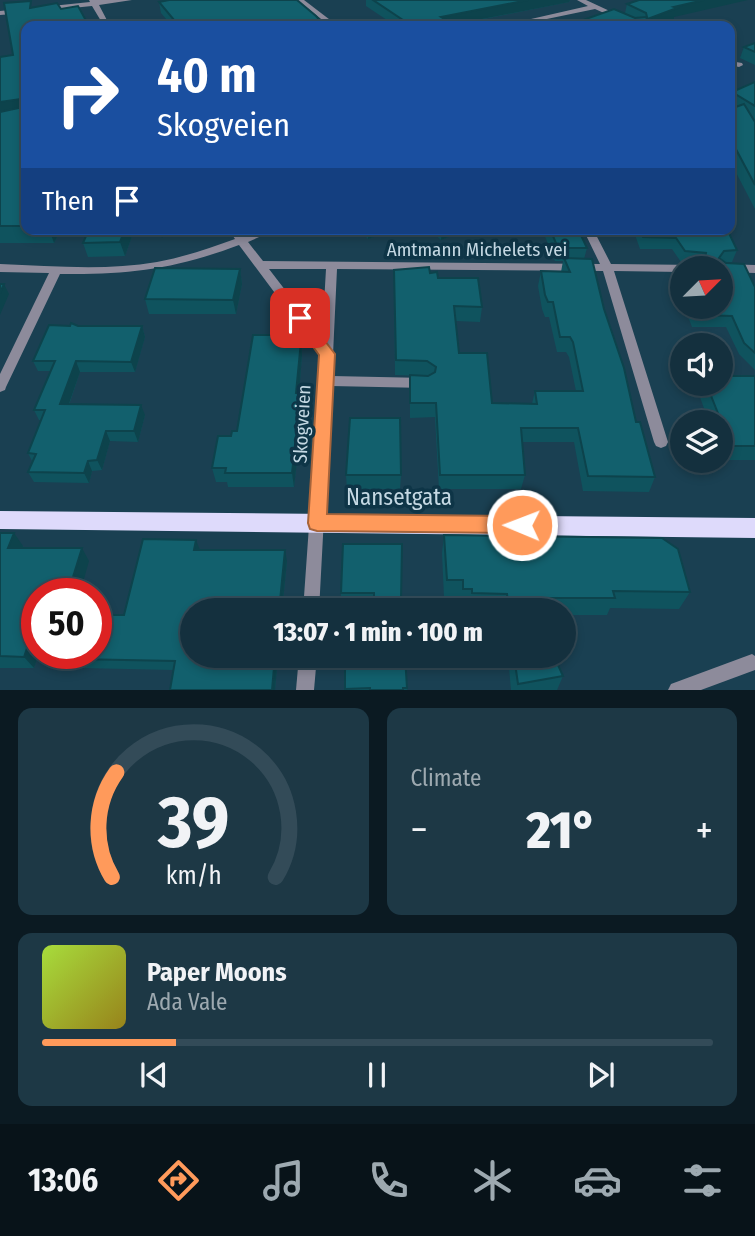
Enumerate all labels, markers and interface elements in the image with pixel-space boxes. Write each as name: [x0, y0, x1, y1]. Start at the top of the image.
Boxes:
text: 40 m: [157, 46, 257, 105]
icon: right: [42, 49, 133, 140]
text: Skogveien: [157, 106, 290, 144]
icon: arrive: [108, 182, 146, 220]
text: Then: [42, 186, 94, 217]
street label: Amtmann Michelets vei: [387, 238, 567, 261]
north arrow: [670, 256, 733, 318]
map controls: [670, 256, 733, 473]
pin: [270, 288, 330, 348]
icon: arrive: [281, 299, 319, 337]
button: sound: [670, 333, 733, 396]
street label: Skogveien: [288, 384, 316, 464]
button: layers: [670, 410, 733, 473]
street label: Nansetgata: [346, 483, 452, 511]
position arrow: [485, 488, 559, 562]
speed limit sign: 50: [21, 578, 112, 669]
text: 13:07 · 1 min · 100 m: [273, 617, 483, 648]
text: Climate: [411, 764, 481, 792]
text: 39: [157, 780, 229, 867]
text: 21°: [526, 799, 597, 862]
text: −: [411, 807, 428, 853]
text: +: [696, 807, 713, 853]
text: km/h: [165, 861, 221, 891]
text: Paper Moons: [147, 957, 287, 988]
text: Ada Vale: [147, 988, 227, 1016]
icon: previous: [135, 1056, 173, 1094]
icon: pause: [358, 1056, 396, 1094]
icon: next: [582, 1056, 620, 1094]
icon: directions: [154, 1156, 203, 1205]
icon: music: [259, 1156, 308, 1205]
icon: phone: [364, 1156, 413, 1205]
icon: climate: [468, 1156, 517, 1205]
icon: car: [573, 1156, 622, 1205]
icon: filters: [678, 1156, 727, 1205]
text: 13:06: [28, 1161, 98, 1199]

